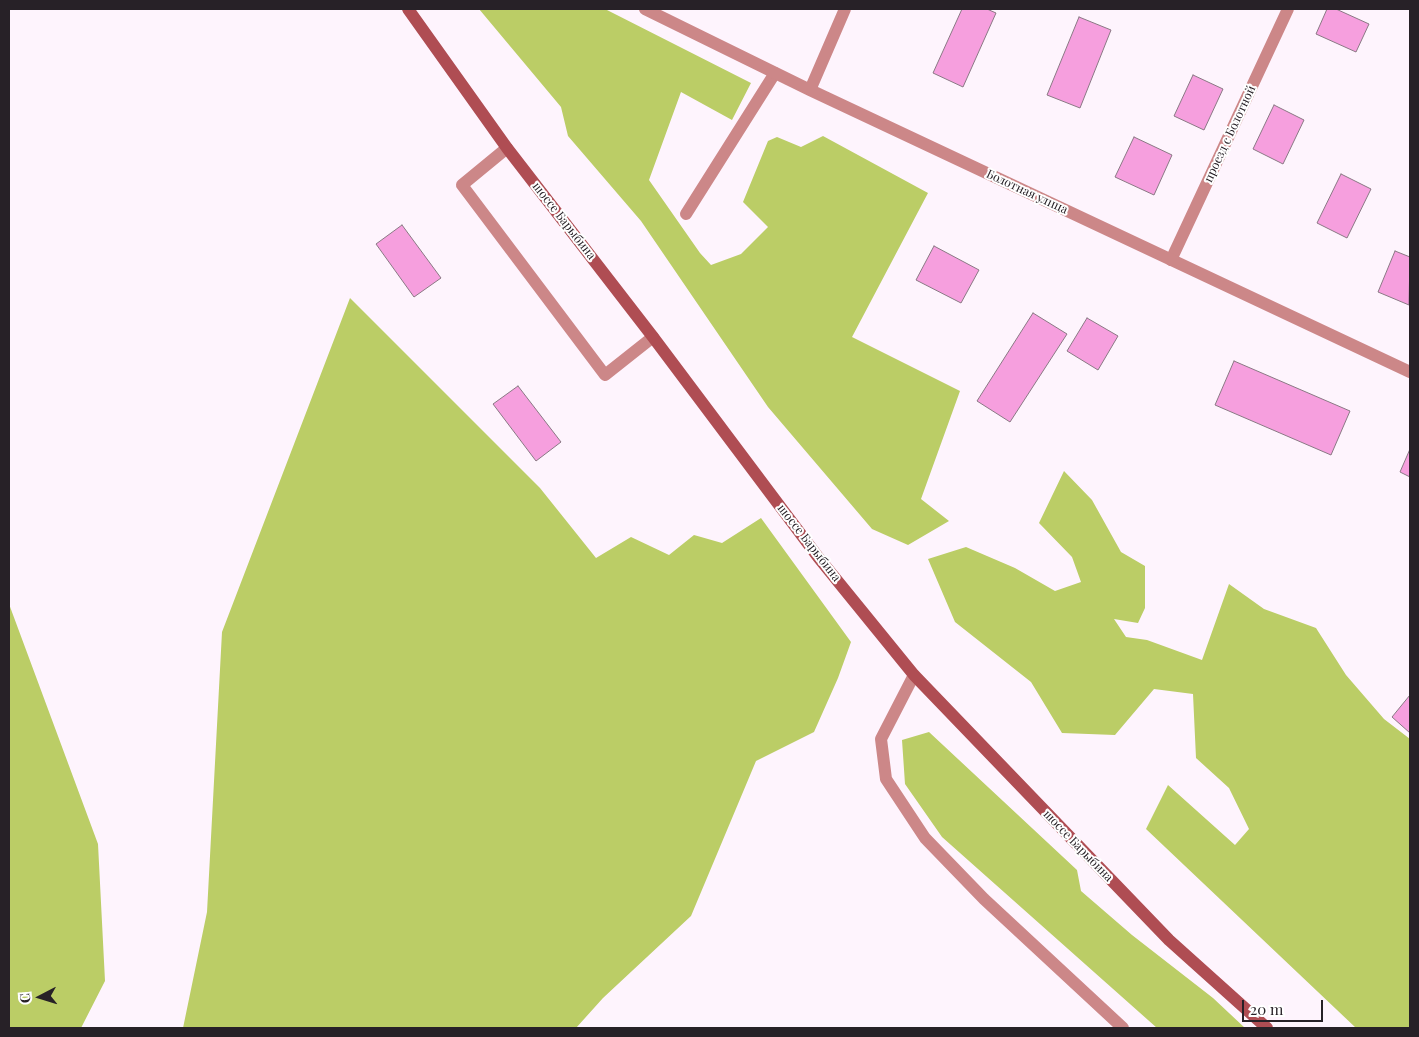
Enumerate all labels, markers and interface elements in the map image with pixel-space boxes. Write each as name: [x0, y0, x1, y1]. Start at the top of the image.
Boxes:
street label: проезд с Болотной: [1201, 83, 1259, 185]
street label: Болотная улица: [984, 167, 1070, 217]
street label: шоссе Барыбина: [529, 180, 599, 262]
street label: шоссе Барыбина: [774, 502, 844, 584]
street label: шоссе Барыбина: [1040, 807, 1116, 885]
north arrow: [15, 972, 65, 1022]
scale bar: [1244, 990, 1325, 1022]
text: С: [15, 993, 34, 1004]
text: 20 m: [1250, 999, 1283, 1019]

